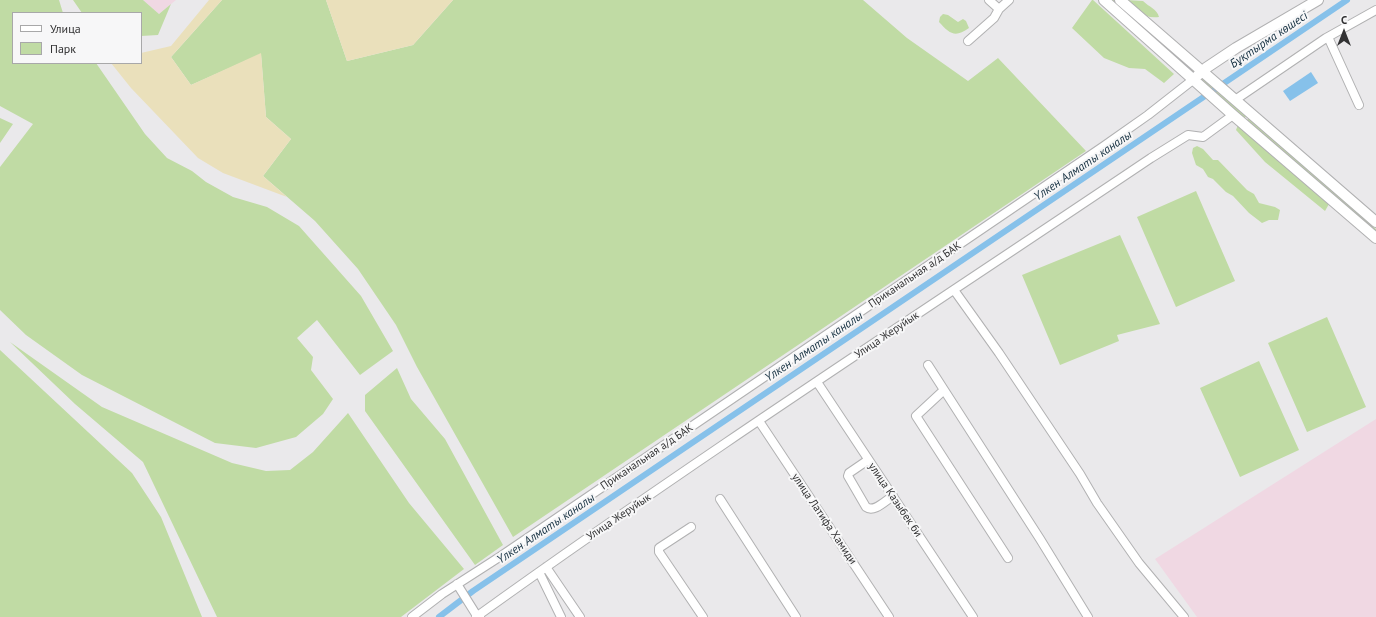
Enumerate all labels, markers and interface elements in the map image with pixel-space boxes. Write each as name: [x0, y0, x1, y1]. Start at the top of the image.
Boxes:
water label: Бұқтырма көшесі: [1227, 9, 1311, 71]
legend: [12, 12, 142, 64]
north arrow: [1324, 12, 1364, 52]
text: С: [1341, 13, 1347, 27]
text: Улица: [50, 21, 81, 36]
text: Парк: [50, 41, 76, 56]
water label: Үлкен Алматы каналы: [1031, 128, 1135, 204]
street label: Приканальная а/д БАК: [866, 239, 964, 311]
water label: Үлкен Алматы каналы: [762, 309, 866, 385]
street label: Улица Жеруйык: [852, 309, 922, 361]
street label: Приканальная а/д БАК: [598, 421, 696, 493]
street label: улица Казыбек би: [865, 460, 925, 540]
street label: улица Латифа Хамиди: [789, 471, 859, 567]
water label: Үлкен Алматы каналы: [494, 491, 598, 567]
street label: Улица Жеруйык: [584, 491, 654, 543]

